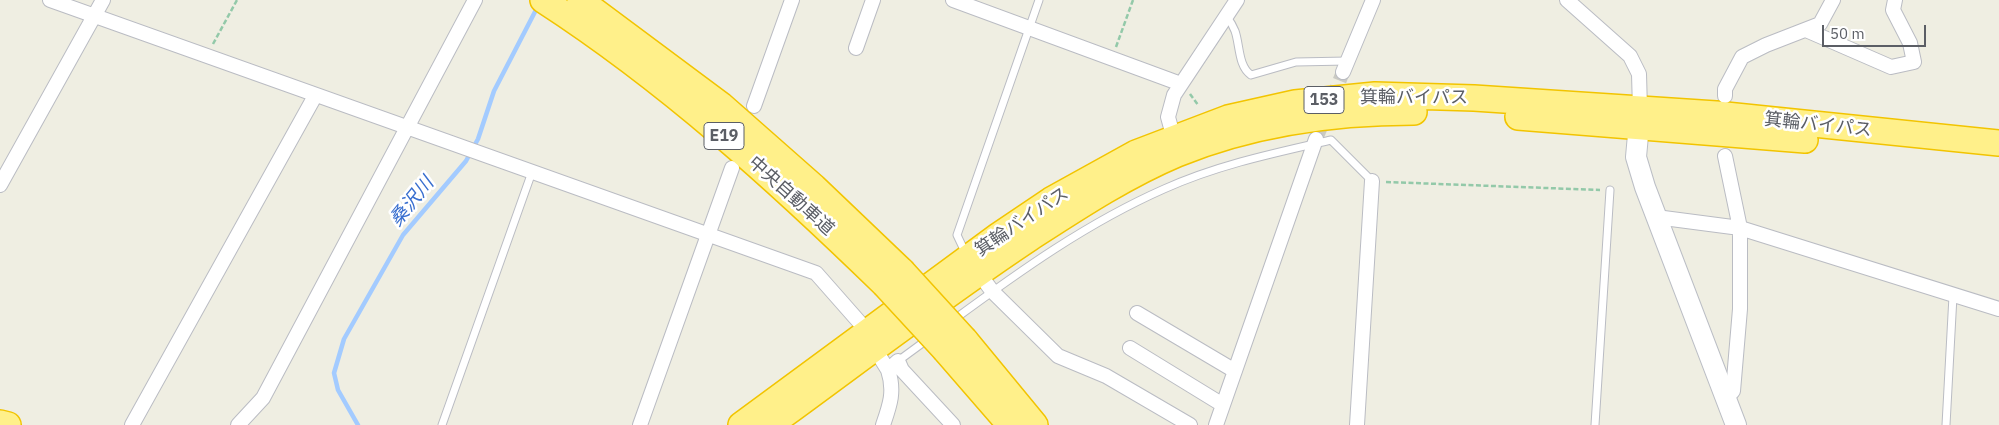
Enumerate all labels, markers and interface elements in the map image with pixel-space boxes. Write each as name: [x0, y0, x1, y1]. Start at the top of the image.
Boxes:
scale bar: [1824, 15, 1928, 47]
text: 50 m: [1830, 24, 1865, 43]
road number: 153: [1304, 86, 1344, 114]
street label: 箕輪バイパス: [1360, 87, 1468, 109]
street label: 箕輪バイパス: [1763, 109, 1873, 141]
road number: E19: [704, 122, 744, 150]
street label: 中央自動車道: [744, 152, 838, 240]
water label: 桑沢川: [385, 173, 439, 231]
street label: 箕輪バイパス: [971, 183, 1073, 261]

